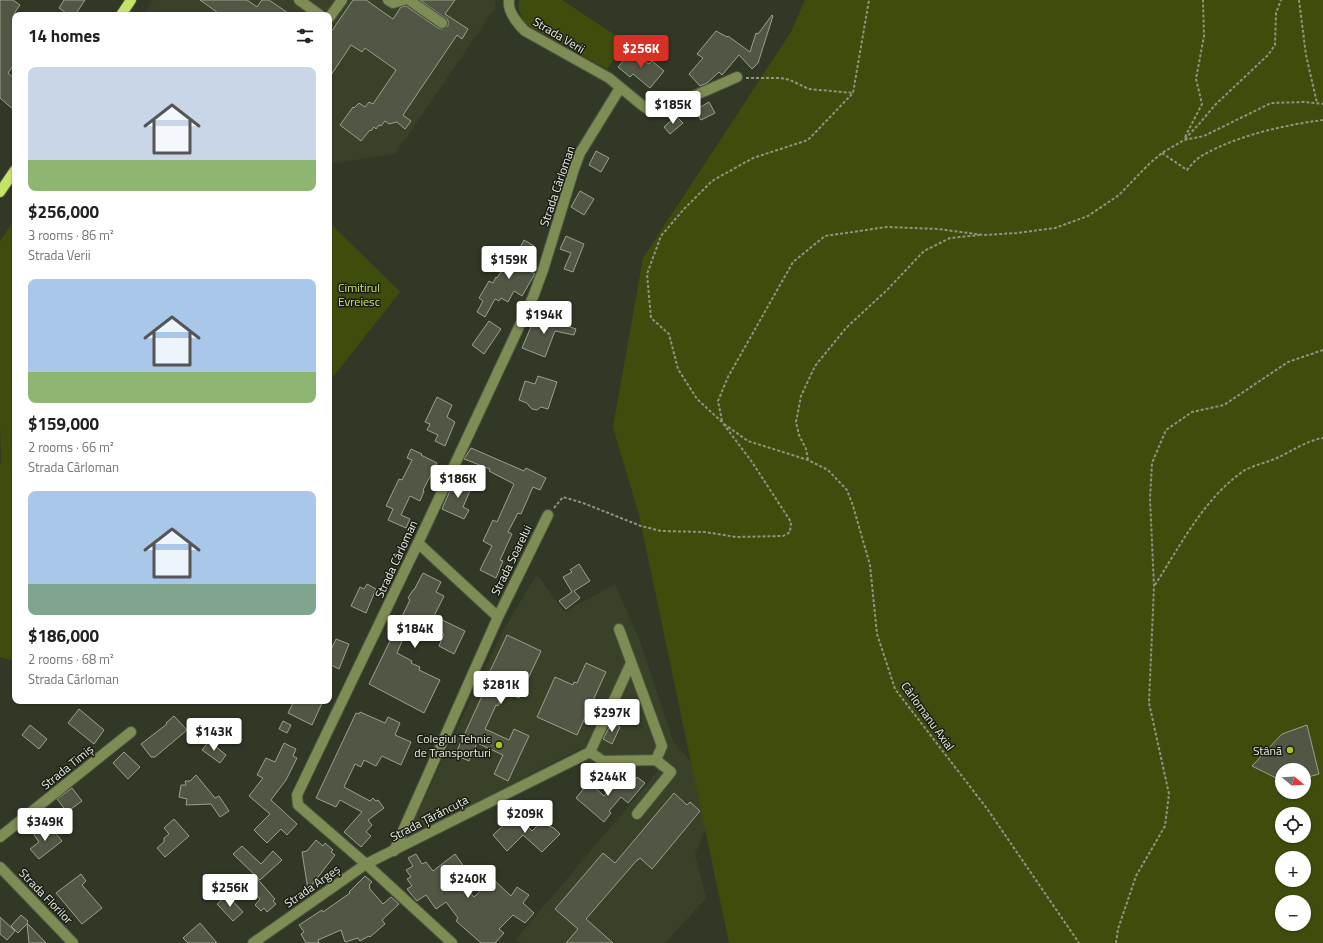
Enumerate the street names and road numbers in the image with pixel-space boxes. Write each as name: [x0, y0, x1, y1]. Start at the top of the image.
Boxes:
street label: Strada Verii: [529, 12, 589, 58]
street label: Strada Cârloman: [534, 143, 580, 229]
street label: Strada Cârloman: [370, 517, 422, 601]
street label: Strada Soarelui: [486, 521, 536, 599]
street label: Cârlomanu Axial: [896, 678, 960, 754]
street label: Strada Timiș: [37, 740, 98, 794]
street label: Strada Țărăncuța: [387, 790, 471, 846]
street label: Strada Argeș: [280, 859, 344, 912]
street label: Strada Florilor: [14, 864, 78, 928]

